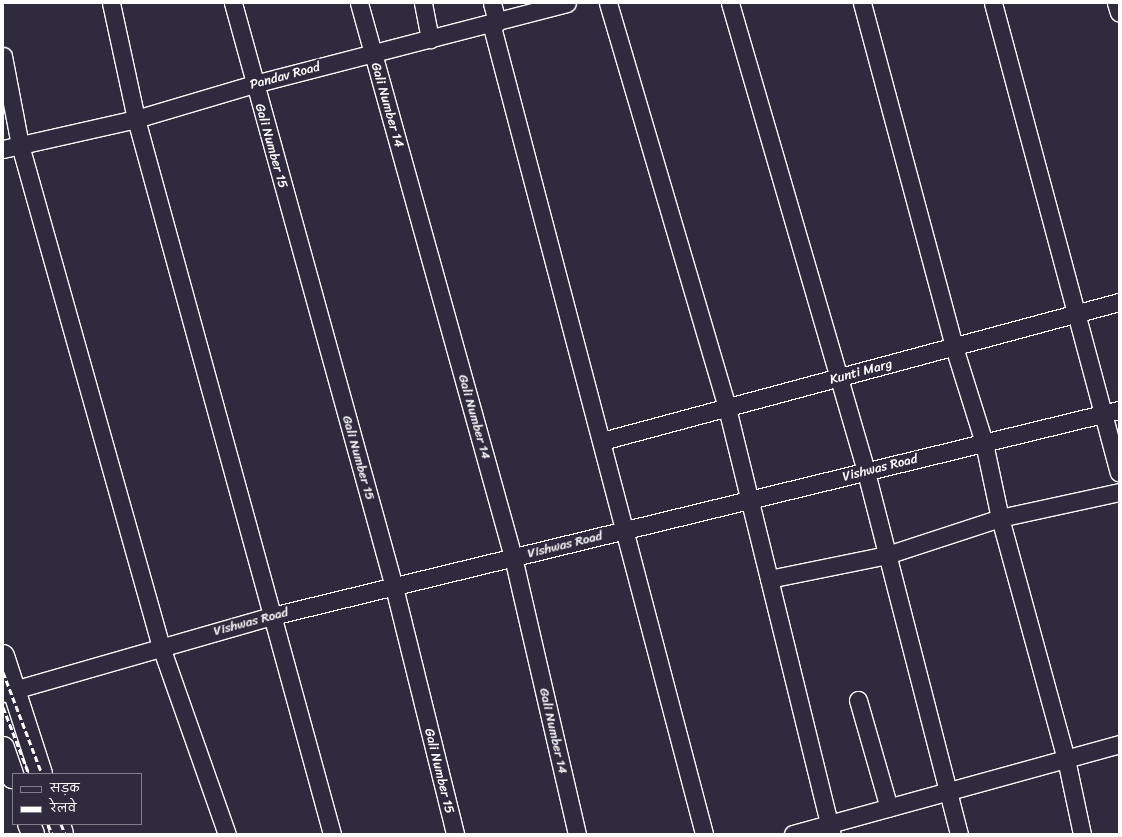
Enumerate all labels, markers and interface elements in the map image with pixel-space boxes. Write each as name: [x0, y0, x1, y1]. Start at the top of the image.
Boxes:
street label: Pandav Road: [248, 59, 322, 93]
street label: Gali Number 14: [367, 61, 407, 149]
street label: Gali Number 15: [251, 102, 291, 190]
street label: Kunti Marg: [828, 356, 894, 388]
street label: Gali Number 14: [454, 373, 494, 461]
street label: Gali Number 15: [338, 414, 378, 502]
street label: Vishwas Road: [841, 451, 919, 485]
street label: Vishwas Road: [526, 528, 604, 562]
street label: Vishwas Road: [212, 605, 290, 639]
street label: Gali Number 14: [536, 687, 570, 775]
street label: Gali Number 15: [421, 727, 457, 815]
legend: [12, 773, 142, 825]
text: सड़क: [50, 777, 80, 799]
text: रेलवे: [50, 797, 76, 819]

